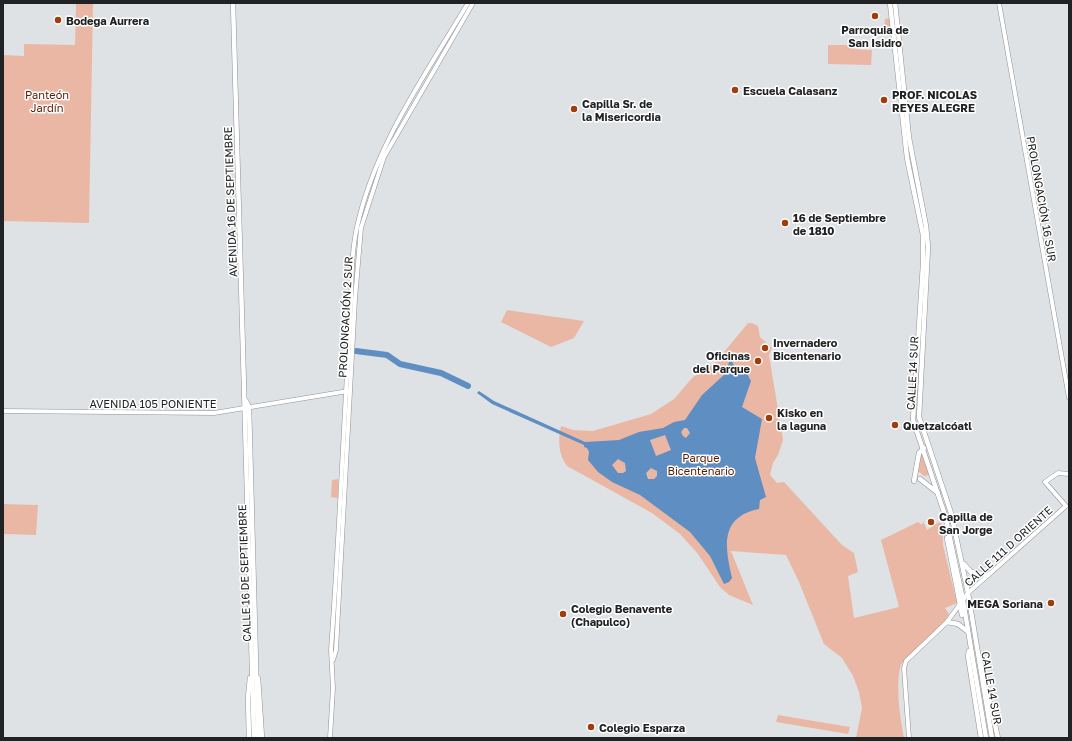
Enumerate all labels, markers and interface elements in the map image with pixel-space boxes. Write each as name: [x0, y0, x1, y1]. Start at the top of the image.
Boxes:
marker: Parroquia de San Isidro: [870, 11, 880, 21]
place label: Bodega Aurrera: [66, 14, 149, 27]
marker: Bodega Aurrera: [53, 15, 63, 25]
place label: Parroquia de San Isidro: [841, 23, 909, 49]
place label: Escuela Calasanz: [743, 84, 838, 97]
marker: Escuela Calasanz: [730, 85, 740, 95]
park label: Panteón Jardín: [25, 88, 69, 114]
place label: PROF. NICOLAS REYES ALEGRE: [892, 88, 977, 114]
marker: PROF. NICOLAS REYES ALEGRE: [879, 95, 889, 105]
place label: Capilla Sr. de la Misericordia: [582, 97, 661, 123]
marker: Capilla Sr. de la Misericordia: [569, 104, 579, 114]
street label: AVENIDA 16 DE SEPTIEMBRE: [221, 126, 239, 277]
street label: PROLONGACIÓN 16 SUR: [1025, 135, 1059, 263]
place label: 16 de Septiembre de 1810: [793, 211, 886, 237]
marker: 16 de Septiembre de 1810: [780, 218, 790, 228]
street label: PROLONGACIÓN 2 SUR: [335, 256, 355, 378]
place label: Invernadero Bicentenario: [773, 336, 841, 362]
street label: CALLE 14 SUR: [904, 336, 920, 410]
marker: Invernadero Bicentenario: [760, 343, 770, 353]
place label: Oficinas del Parque: [693, 349, 751, 375]
marker: Oficinas del Parque: [753, 356, 763, 366]
street label: AVENIDA 105 PONIENTE: [90, 397, 217, 410]
place label: Kisko en la laguna: [777, 406, 826, 432]
marker: Kisko en la laguna: [764, 413, 774, 423]
place label: Quetzalcóatl: [903, 419, 972, 432]
marker: Quetzalcóatl: [890, 420, 900, 430]
park label: Parque Bicentenario: [668, 451, 735, 477]
street label: CALLE 111 D ORIENTE: [961, 503, 1055, 589]
street label: CALLE 16 DE SEPTIEMBRE: [235, 504, 253, 642]
place label: Capilla de San Jorge: [939, 510, 993, 536]
marker: Capilla de San Jorge: [926, 517, 936, 527]
place label: MEGA Soriana: [967, 597, 1043, 610]
marker: MEGA Soriana: [1046, 598, 1056, 608]
place label: Colegio Benavente (Chapulco): [571, 602, 673, 628]
marker: Colegio Benavente (Chapulco): [558, 609, 568, 619]
street label: CALLE 14 SUR: [979, 650, 1005, 726]
place label: Colegio Esparza: [599, 721, 685, 734]
marker: Colegio Esparza: [586, 722, 596, 732]

